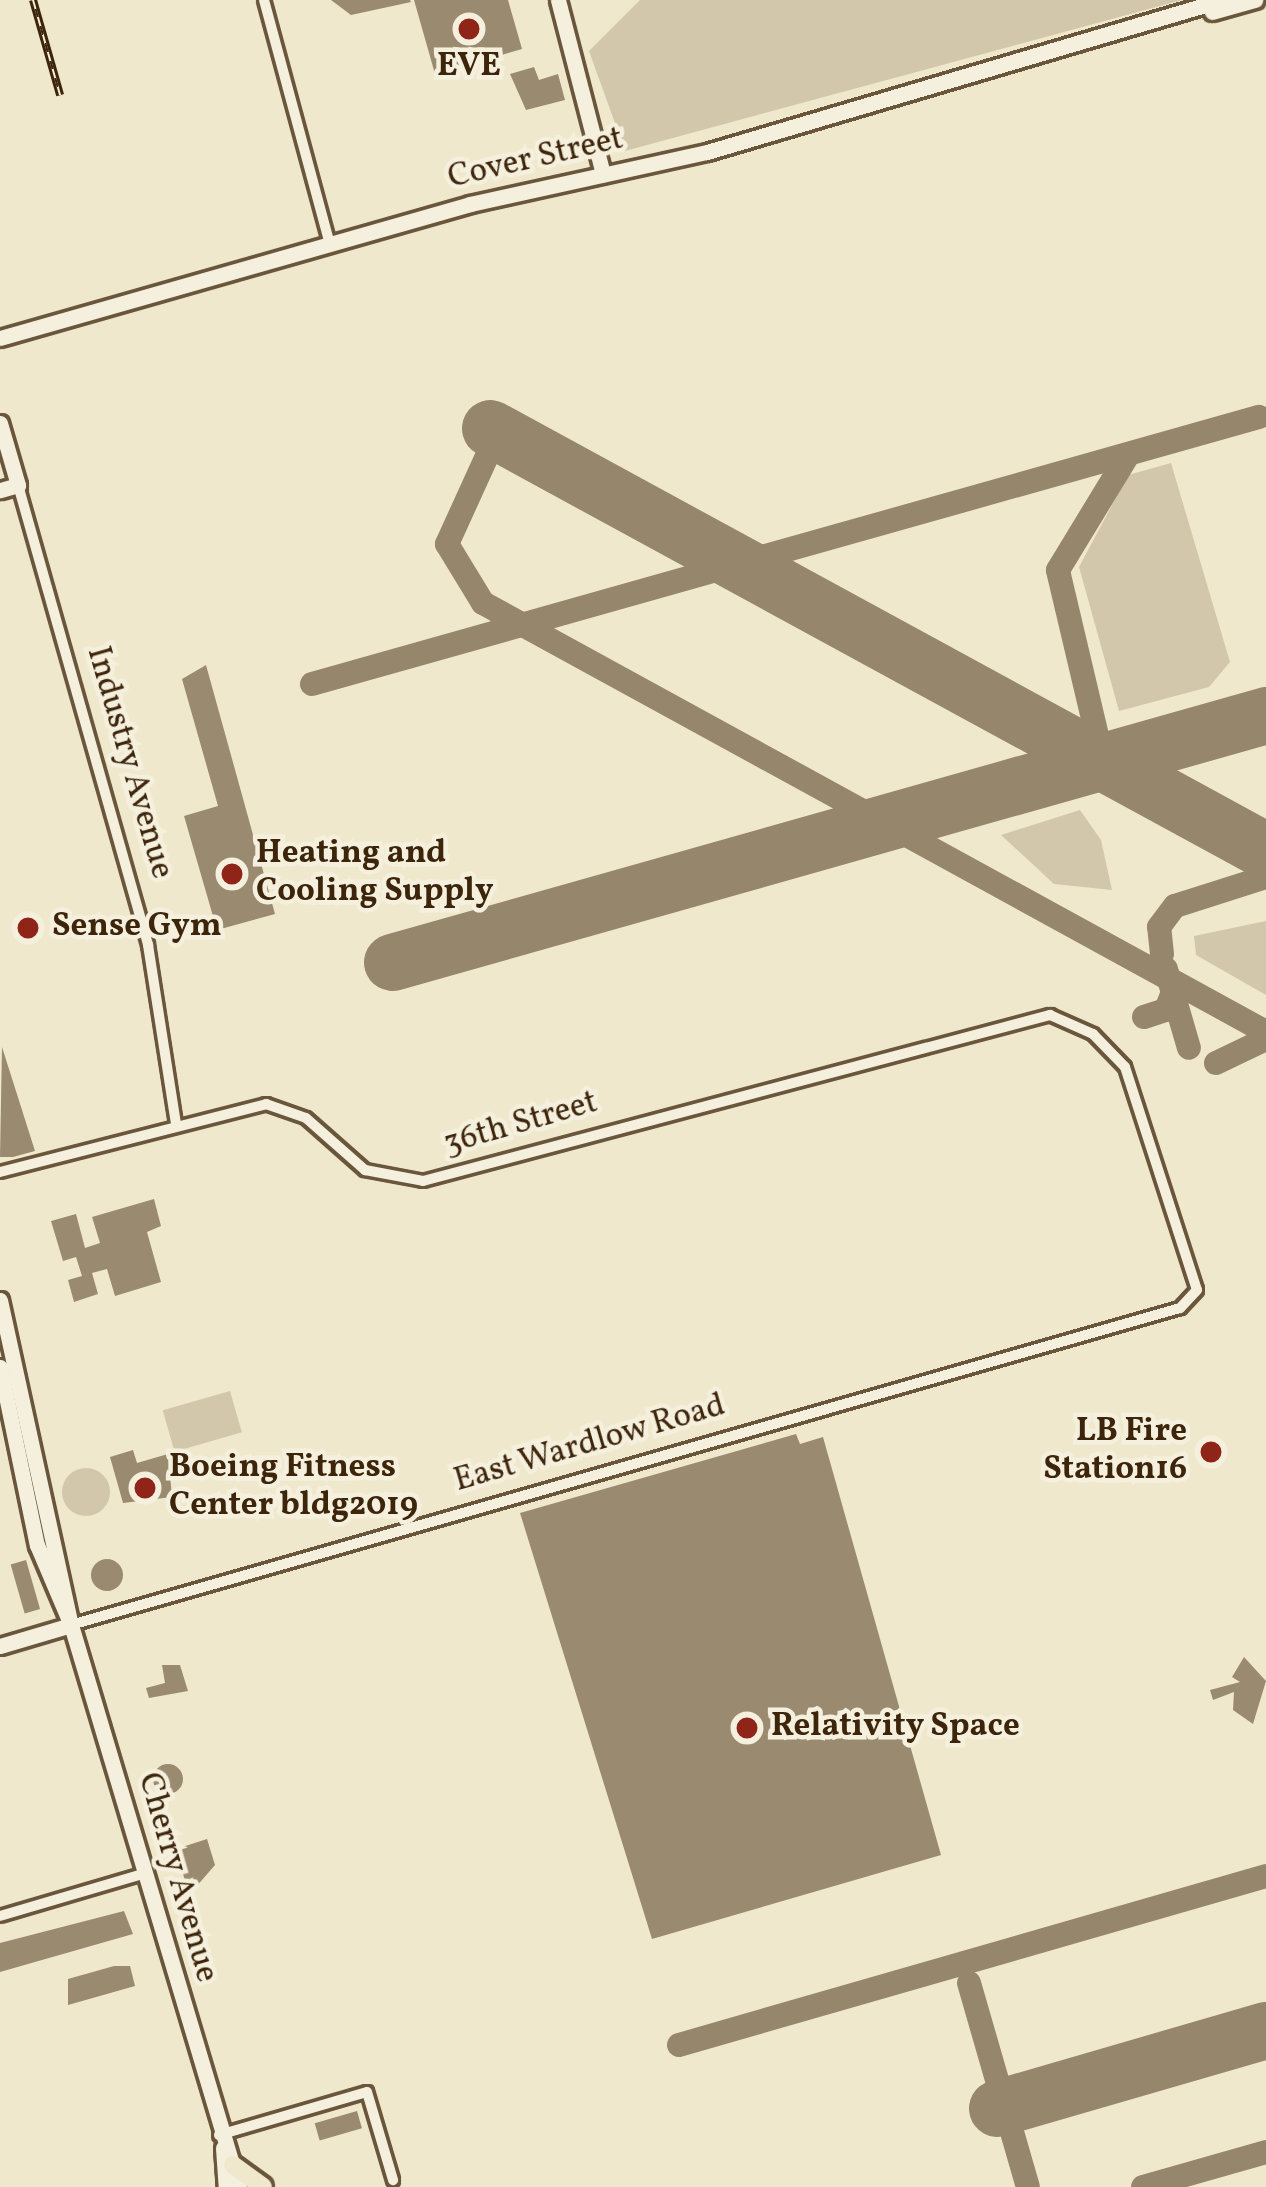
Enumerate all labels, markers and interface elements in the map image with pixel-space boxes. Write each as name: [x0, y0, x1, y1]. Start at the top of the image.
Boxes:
marker: EVE: [456, 16, 482, 42]
place label: EVE: [437, 48, 501, 88]
street label: Cover Street: [445, 121, 627, 199]
street label: Industry Avenue: [76, 642, 180, 884]
place label: Heating and Cooling Supply: [256, 835, 494, 913]
marker: Heating and Cooling Supply: [219, 861, 245, 887]
place label: Sense Gym: [52, 908, 222, 948]
marker: Sense Gym: [15, 915, 41, 941]
street label: 36th Street: [440, 1084, 602, 1166]
street label: East Wardlow Road: [449, 1387, 731, 1503]
place label: LB Fire Station16: [1043, 1413, 1187, 1491]
marker: LB Fire Station16: [1198, 1439, 1224, 1465]
place label: Boeing Fitness Center bldg2019: [169, 1449, 418, 1527]
marker: Boeing Fitness Center bldg2019: [132, 1475, 158, 1501]
place label: Relativity Space: [771, 1708, 1020, 1748]
marker: Relativity Space: [734, 1715, 760, 1741]
street label: Cherry Avenue: [127, 1768, 225, 1988]

